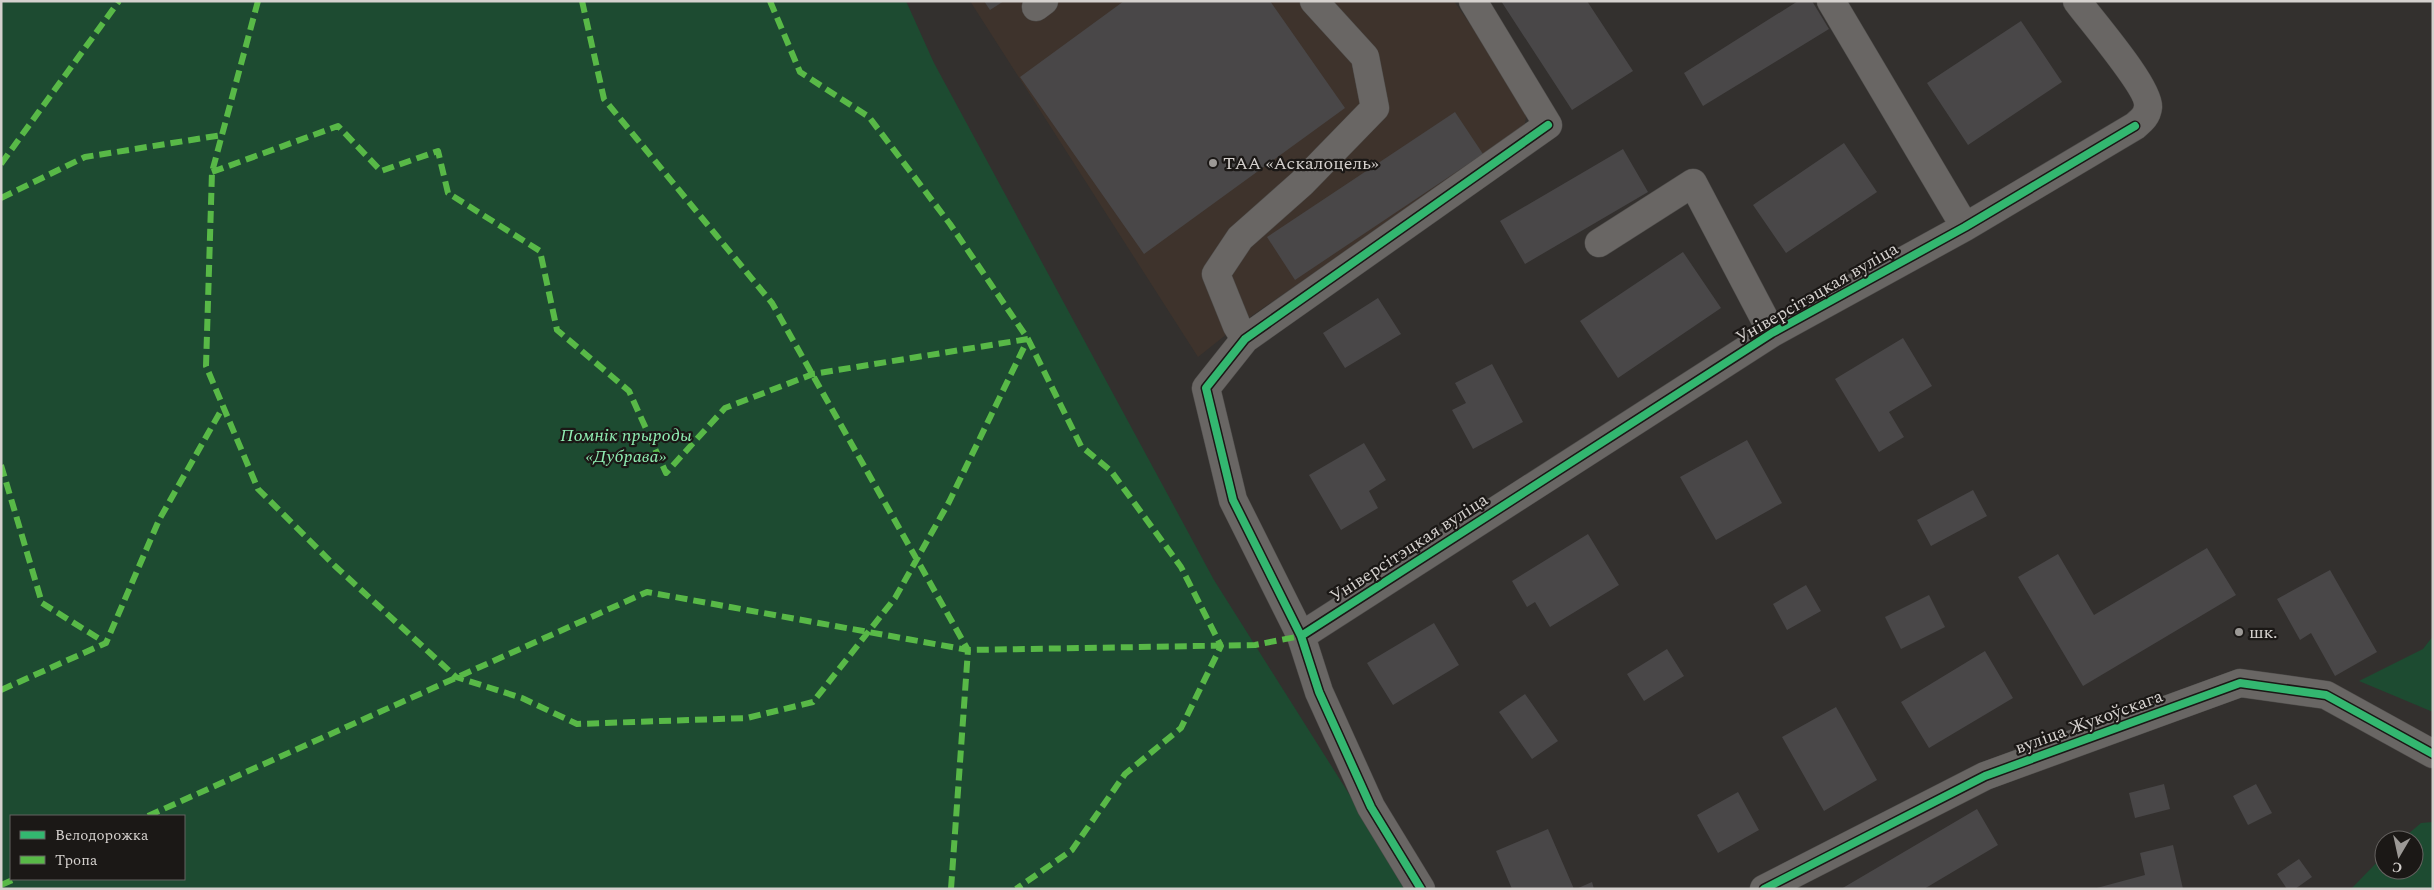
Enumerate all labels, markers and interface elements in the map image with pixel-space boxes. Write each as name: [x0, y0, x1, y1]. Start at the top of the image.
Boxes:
place label: ТАА «Аскалоцель»: [1223, 150, 1379, 177]
marker: ТАА «Аскалоцель»: [1207, 157, 1219, 169]
street label: Універсітэцкая вуліца: [1731, 235, 1904, 351]
park label: Помнік прыроды «Дубрава»: [560, 422, 692, 470]
street label: Універсітэцкая вуліца: [1325, 486, 1494, 609]
place label: шк.: [2249, 619, 2278, 646]
marker: шк.: [2233, 626, 2245, 638]
street label: вуліца Жукоўскага: [2011, 683, 2167, 761]
legend: [10, 815, 185, 880]
text: Велодорожка: [55, 824, 149, 847]
north arrow: [2374, 830, 2424, 880]
text: Тропа: [55, 849, 98, 872]
text: С: [2390, 856, 2404, 878]

